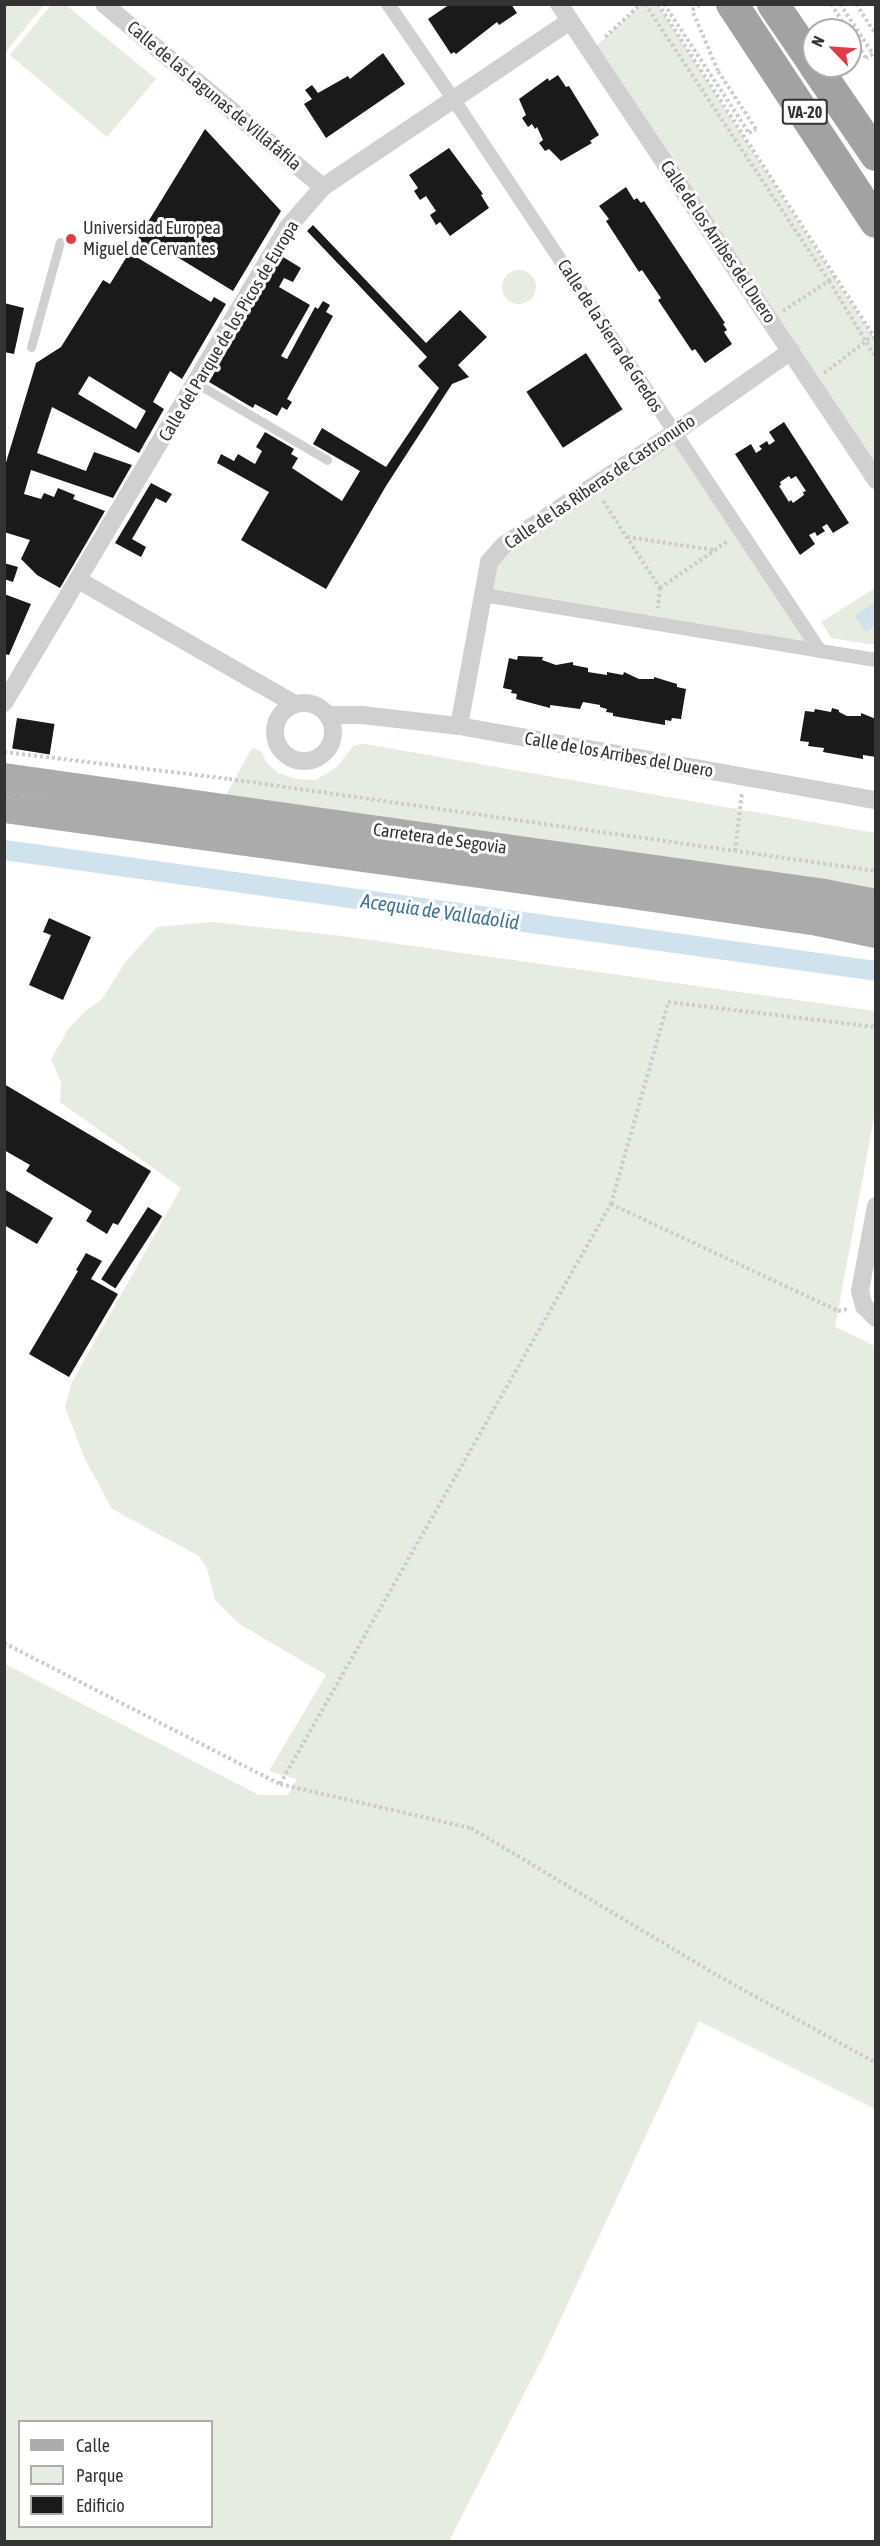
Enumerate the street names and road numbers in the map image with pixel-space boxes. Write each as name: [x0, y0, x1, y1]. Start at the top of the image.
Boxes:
street label: Calle de las Lagunas de Villafáfila: [122, 17, 306, 175]
road number: VA-20: [781, 99, 829, 125]
street label: Calle de los Arribes del Duero: [656, 157, 780, 327]
street label: Calle del Parque de los Picos de Europa: [154, 216, 304, 446]
street label: Calle de la Sierra de Gredos: [553, 256, 667, 416]
street label: Calle de las Riberas de Castronuño: [501, 410, 699, 554]
street label: Calle de los Arribes del Duero: [523, 728, 715, 782]
street label: Carretera de Segovia: [372, 819, 508, 859]

